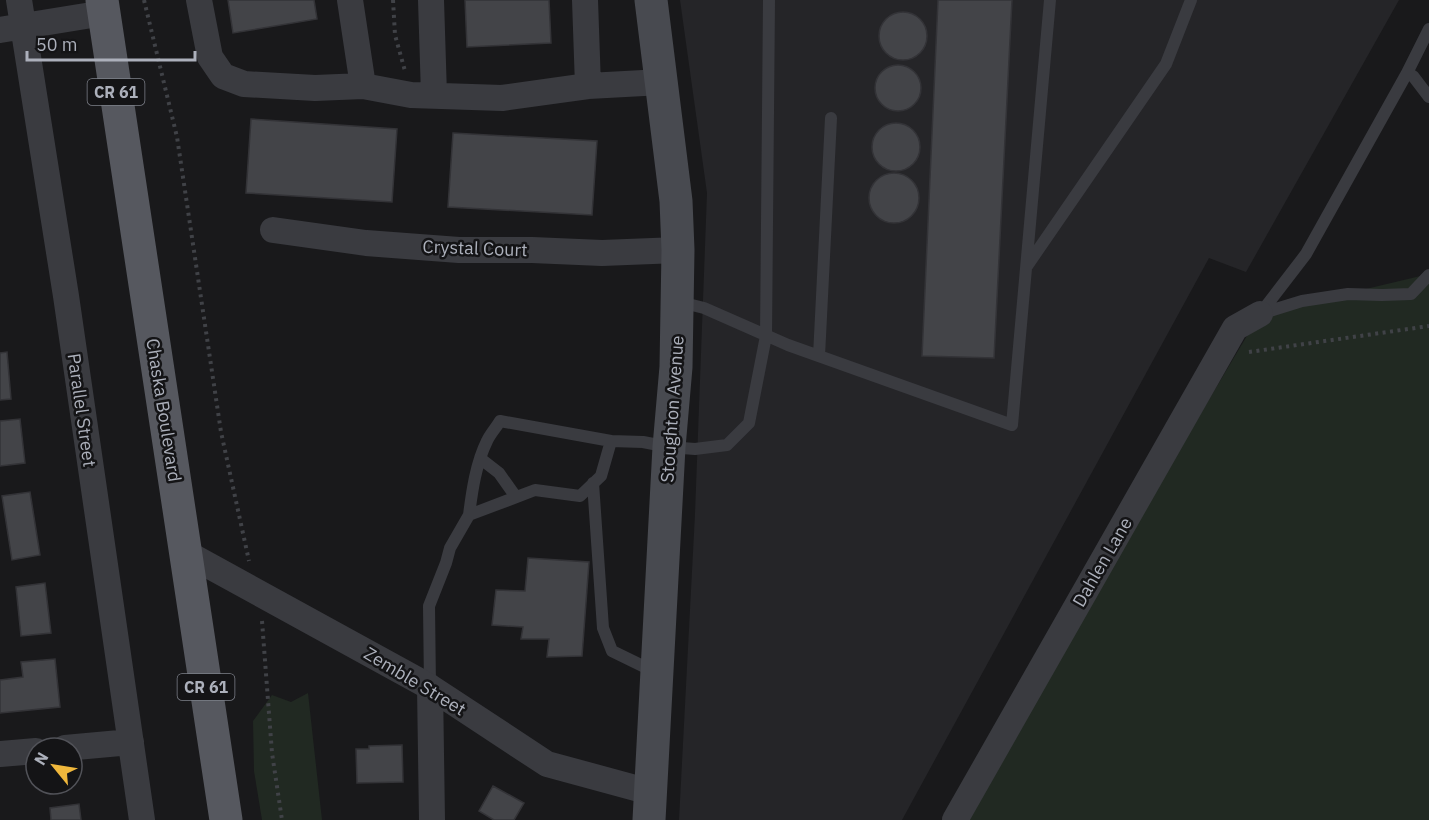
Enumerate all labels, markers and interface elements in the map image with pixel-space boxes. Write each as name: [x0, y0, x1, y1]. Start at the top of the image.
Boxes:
scale bar: [27, 24, 195, 62]
text: 50 m: [36, 33, 78, 56]
road number: CR 61: [88, 79, 144, 105]
street label: Crystal Court: [422, 235, 528, 261]
street label: Stoughton Avenue: [655, 334, 689, 483]
street label: Chaska Boulevard: [141, 337, 187, 483]
street label: Parallel Street: [63, 352, 101, 468]
street label: Dahlen Lane: [1067, 513, 1137, 611]
street label: Zemble Street: [360, 642, 470, 720]
road number: CR 61: [178, 674, 234, 700]
north arrow: [24, 736, 84, 796]
text: N: [29, 748, 53, 769]

